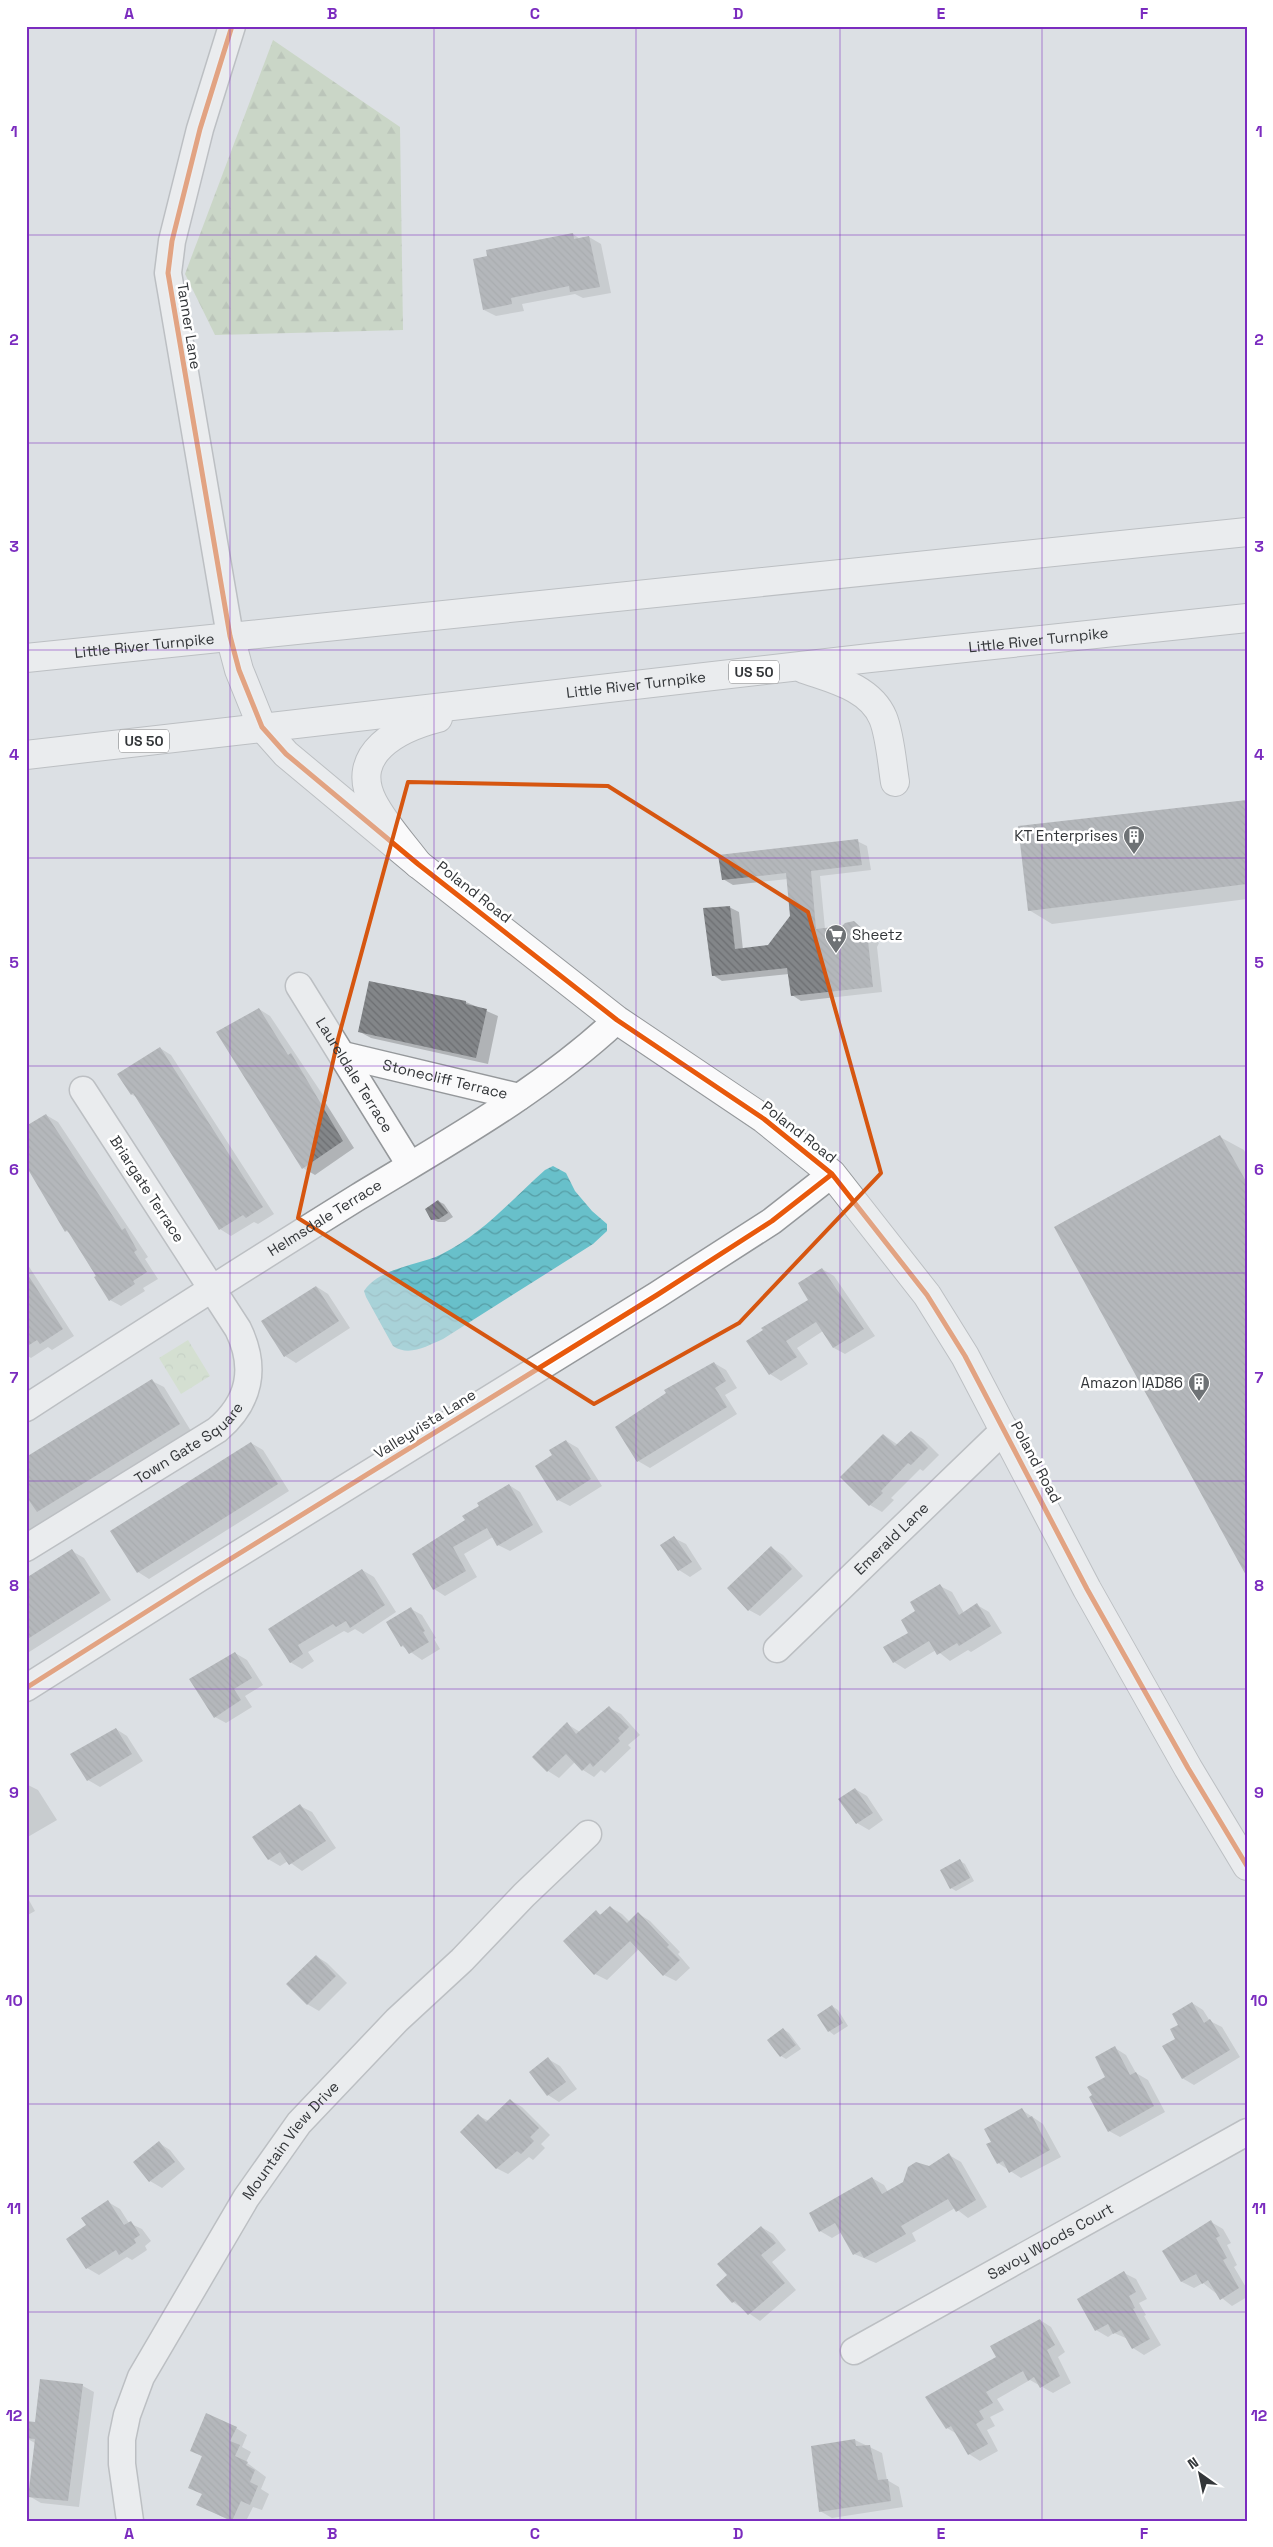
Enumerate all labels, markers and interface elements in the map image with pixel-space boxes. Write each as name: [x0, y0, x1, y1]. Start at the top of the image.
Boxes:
text: A: [124, 3, 134, 24]
text: B: [327, 3, 337, 24]
text: C: [530, 3, 540, 24]
text: D: [733, 3, 743, 24]
text: E: [937, 3, 946, 24]
text: F: [1140, 3, 1149, 24]
text: 1: [10, 121, 18, 142]
text: 1: [1255, 121, 1263, 142]
street label: Tanner Lane: [173, 281, 206, 371]
text: 2: [9, 329, 19, 350]
text: 2: [1254, 329, 1264, 350]
text: 3: [9, 536, 19, 557]
text: 3: [1254, 536, 1264, 557]
street label: Little River Turnpike: [967, 623, 1110, 656]
street label: Little River Turnpike: [73, 629, 215, 662]
road number: US 50: [729, 660, 779, 684]
street label: Little River Turnpike: [565, 667, 707, 702]
road number: US 50: [119, 729, 169, 752]
text: 4: [9, 744, 19, 765]
text: 4: [1254, 744, 1264, 765]
building icon: KT Enterprises: [1122, 824, 1146, 855]
place label: KT Enterprises: [1014, 826, 1118, 845]
street label: Poland Road: [433, 856, 516, 927]
supermarket icon: Sheetz: [824, 923, 848, 954]
place label: Sheetz: [852, 925, 903, 944]
text: 5: [9, 952, 19, 973]
text: 5: [1254, 952, 1264, 973]
street label: Laureldale Terrace: [312, 1014, 398, 1136]
street label: Stonecliff Terrace: [381, 1055, 510, 1103]
street label: Poland Road: [758, 1096, 841, 1167]
street label: Briargate Terrace: [106, 1132, 189, 1246]
text: 6: [9, 1159, 19, 1180]
text: 6: [1254, 1159, 1264, 1180]
street label: Helmsdale Terrace: [264, 1175, 385, 1260]
text: 7: [10, 1367, 19, 1388]
text: 7: [1255, 1367, 1264, 1388]
building icon: Amazon IAD86: [1187, 1371, 1211, 1402]
place label: Amazon IAD86: [1081, 1373, 1183, 1392]
street label: Valleyvista Lane: [370, 1385, 479, 1463]
street label: Town Gate Square: [131, 1398, 247, 1488]
street label: Poland Road: [1007, 1418, 1066, 1506]
street label: Emerald Lane: [850, 1498, 932, 1579]
text: 8: [9, 1575, 19, 1596]
text: 8: [1254, 1575, 1264, 1596]
text: 9: [9, 1782, 19, 1803]
text: 9: [1254, 1782, 1264, 1803]
text: 10: [5, 1990, 23, 2011]
text: 10: [1250, 1990, 1268, 2011]
street label: Mountain View Drive: [238, 2077, 343, 2203]
text: 11: [7, 2198, 21, 2219]
street label: Savoy Woods Court: [984, 2198, 1117, 2284]
text: 11: [1252, 2198, 1266, 2219]
text: 12: [6, 2405, 22, 2426]
text: 12: [1251, 2405, 1267, 2426]
north arrow: [1176, 2450, 1226, 2500]
text: N: [1184, 2453, 1202, 2473]
text: A: [124, 2523, 134, 2544]
text: B: [327, 2523, 337, 2544]
text: C: [530, 2523, 540, 2544]
text: D: [733, 2523, 743, 2544]
text: E: [937, 2523, 946, 2544]
text: F: [1140, 2523, 1149, 2544]

